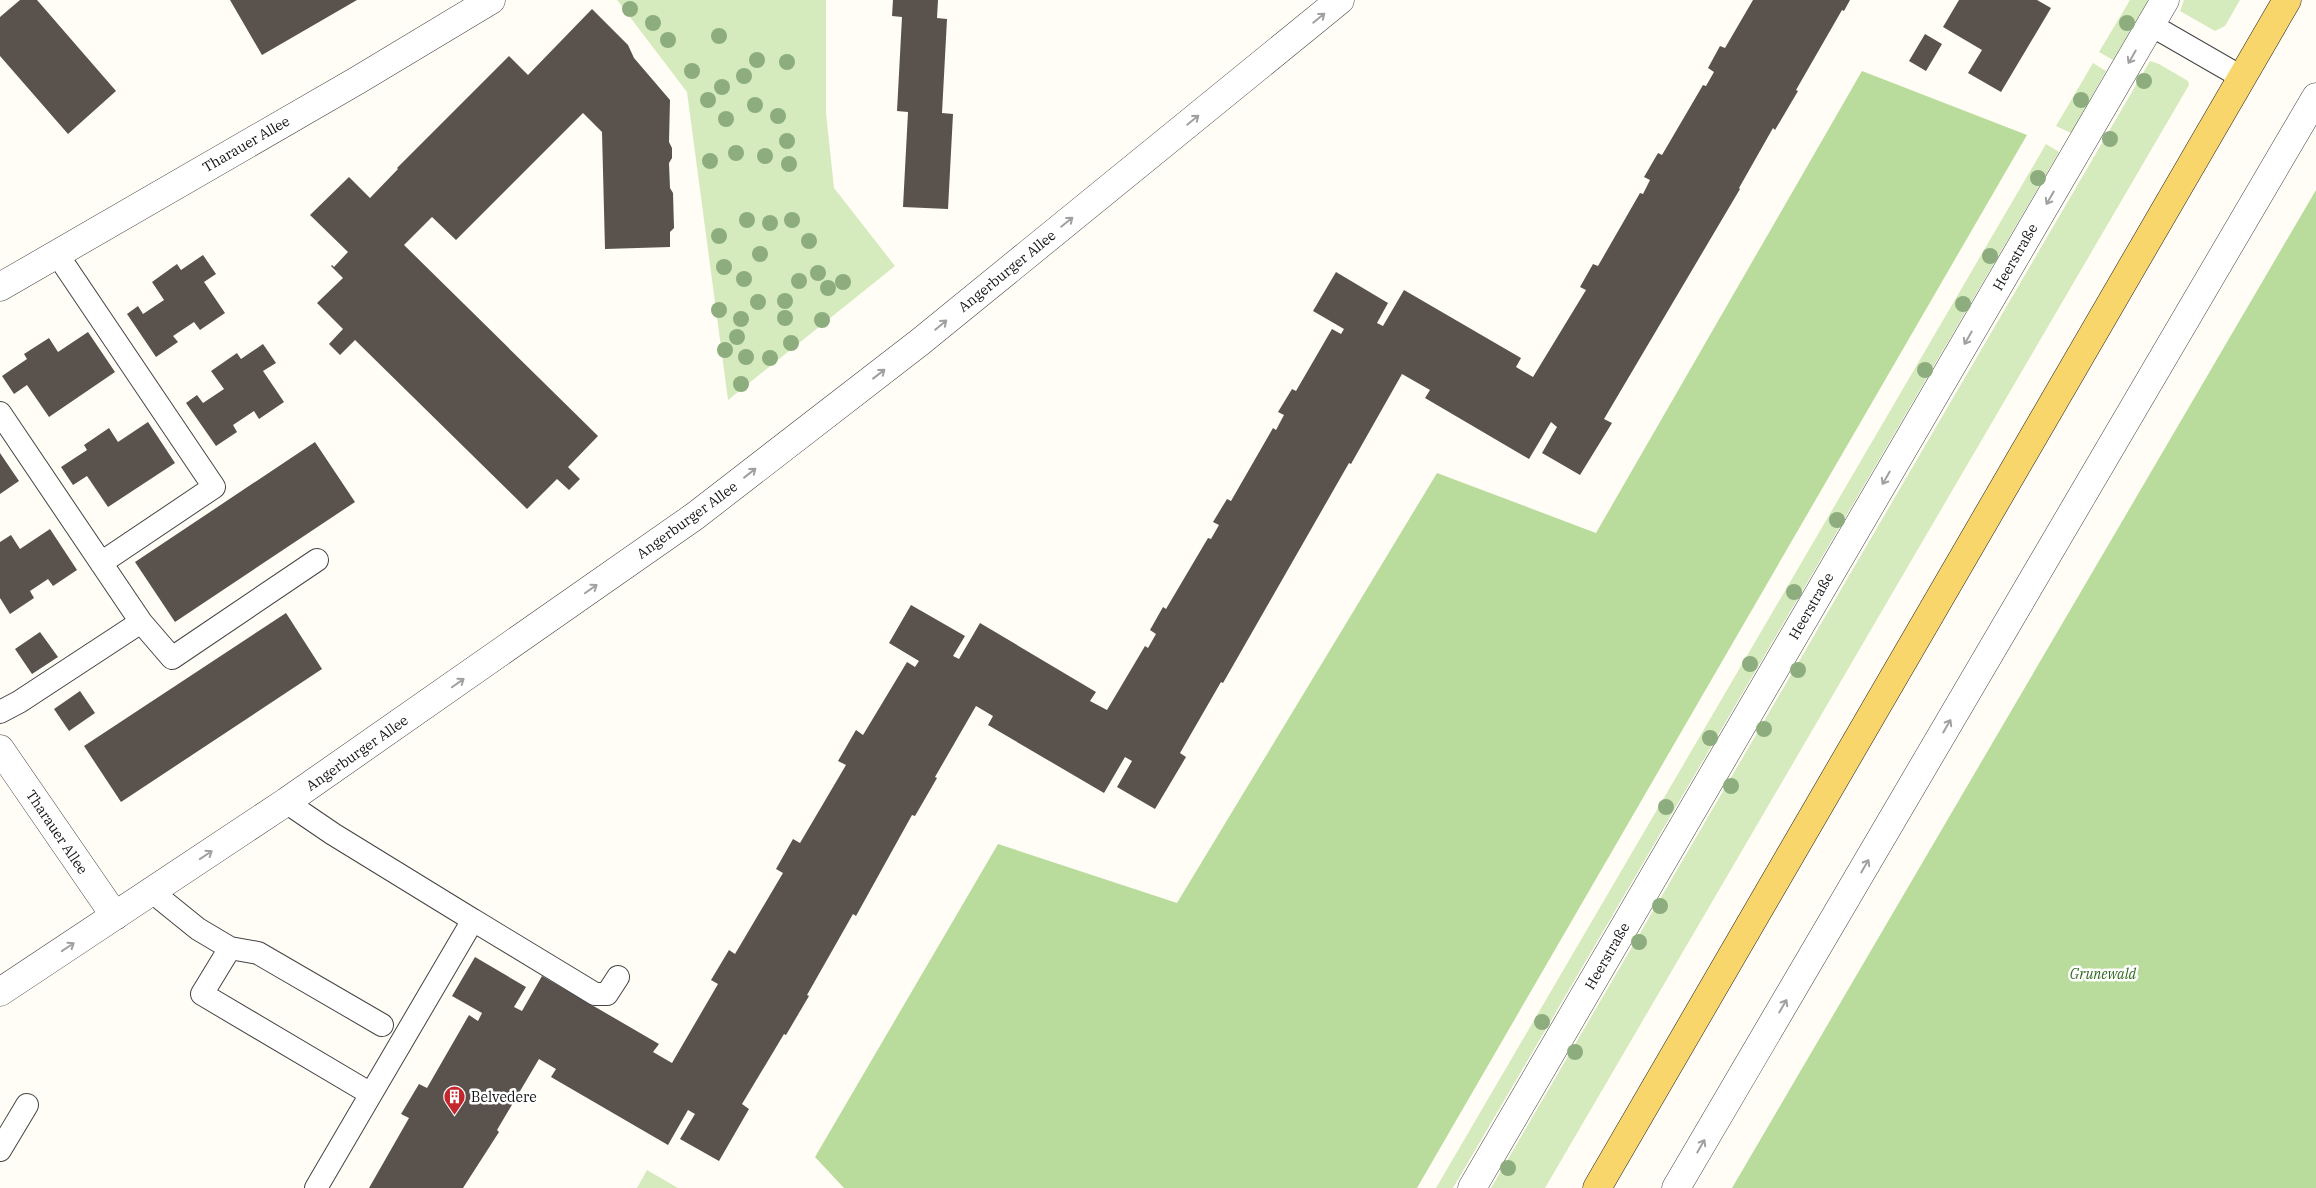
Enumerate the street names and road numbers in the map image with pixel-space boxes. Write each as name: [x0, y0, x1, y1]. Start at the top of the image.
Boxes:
street label: Tharauer Allee: [199, 112, 293, 176]
street label: Heerstraße: [1989, 220, 2041, 294]
street label: Angerburger Allee: [955, 226, 1059, 316]
street label: Angerburger Allee: [633, 477, 741, 563]
street label: Heerstraße: [1785, 569, 1837, 643]
street label: Angerburger Allee: [303, 711, 411, 795]
street label: Tharauer Allee: [22, 786, 92, 878]
street label: Heerstraße: [1581, 919, 1633, 993]

